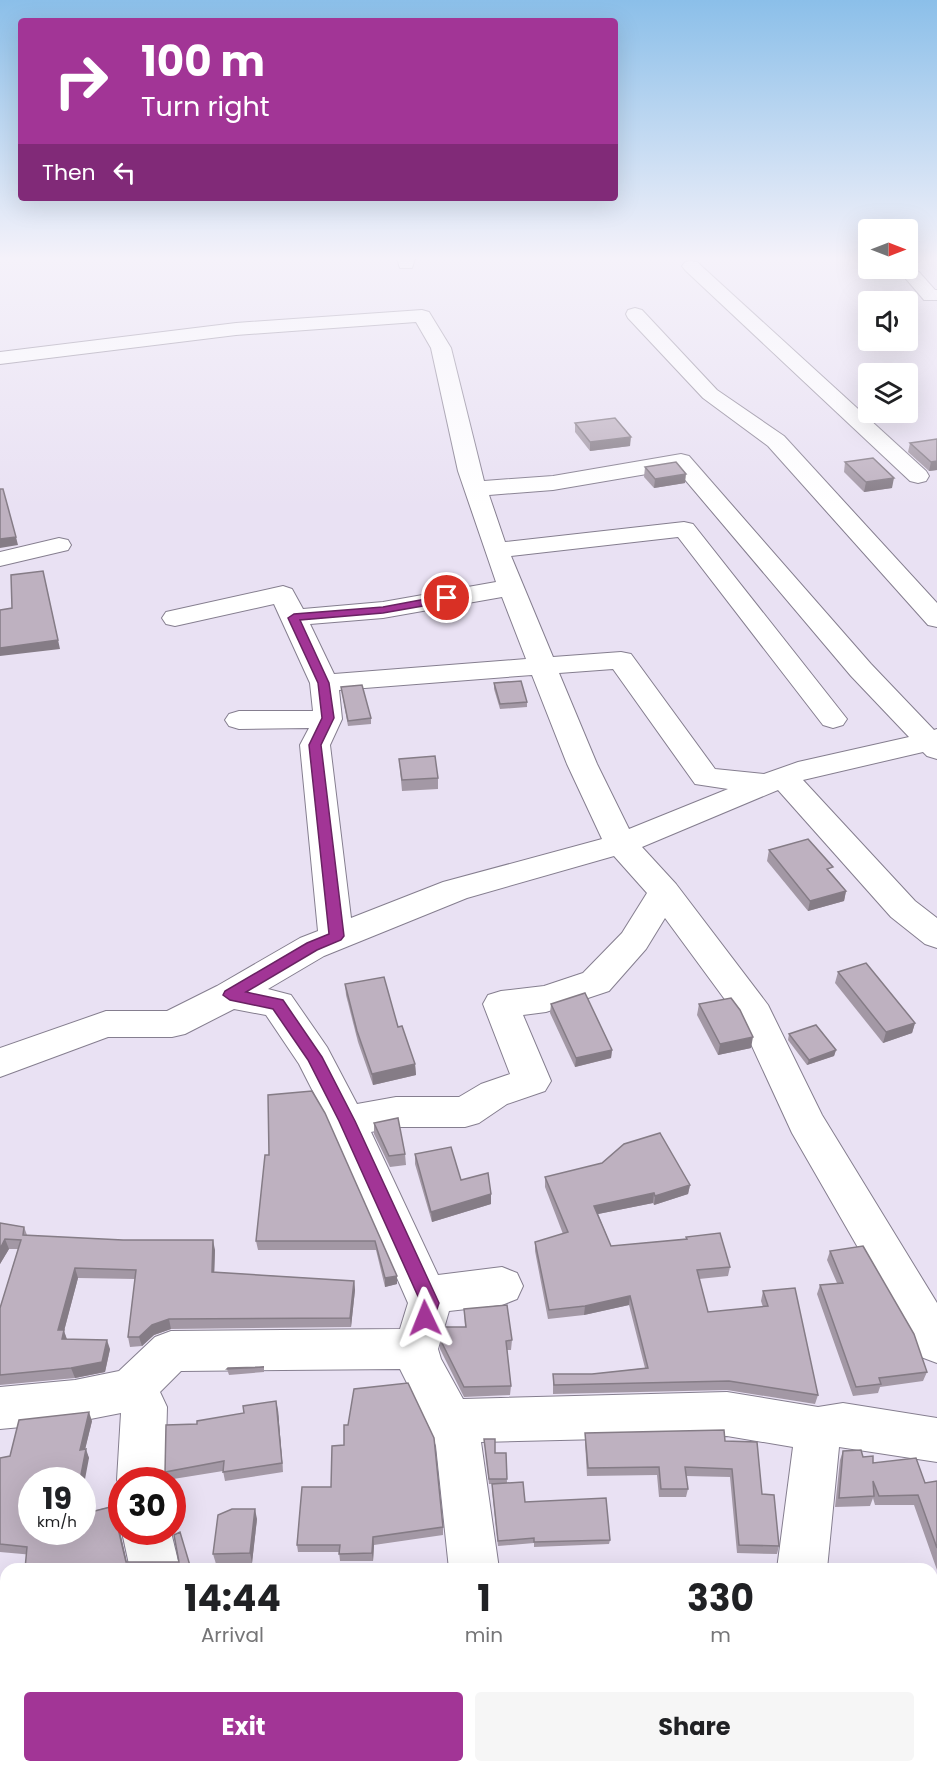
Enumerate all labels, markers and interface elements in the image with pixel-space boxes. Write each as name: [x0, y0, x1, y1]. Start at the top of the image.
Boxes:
text: 100 m: [141, 32, 265, 91]
icon: right: [42, 42, 120, 120]
text: Turn right: [141, 88, 270, 125]
icon: left: [108, 156, 141, 189]
text: Then: [42, 157, 96, 188]
north arrow: [858, 219, 918, 279]
map controls: [858, 219, 918, 423]
button: sound: [858, 291, 918, 351]
button: layers: [858, 363, 918, 423]
pin: [421, 572, 472, 623]
icon: arrive: [430, 581, 463, 614]
position arrow: [393, 1286, 457, 1350]
speed limit sign: 30: [108, 1467, 186, 1545]
text: 19: [42, 1477, 72, 1520]
text: km/h: [37, 1511, 77, 1532]
text: 14:44: [184, 1573, 281, 1624]
text: 1: [477, 1573, 491, 1624]
text: 330: [687, 1573, 754, 1624]
text: Arrival: [201, 1621, 264, 1649]
text: min: [465, 1621, 503, 1649]
text: m: [710, 1621, 731, 1649]
button: Exit: [24, 1692, 463, 1761]
button: Share: [475, 1692, 914, 1761]

